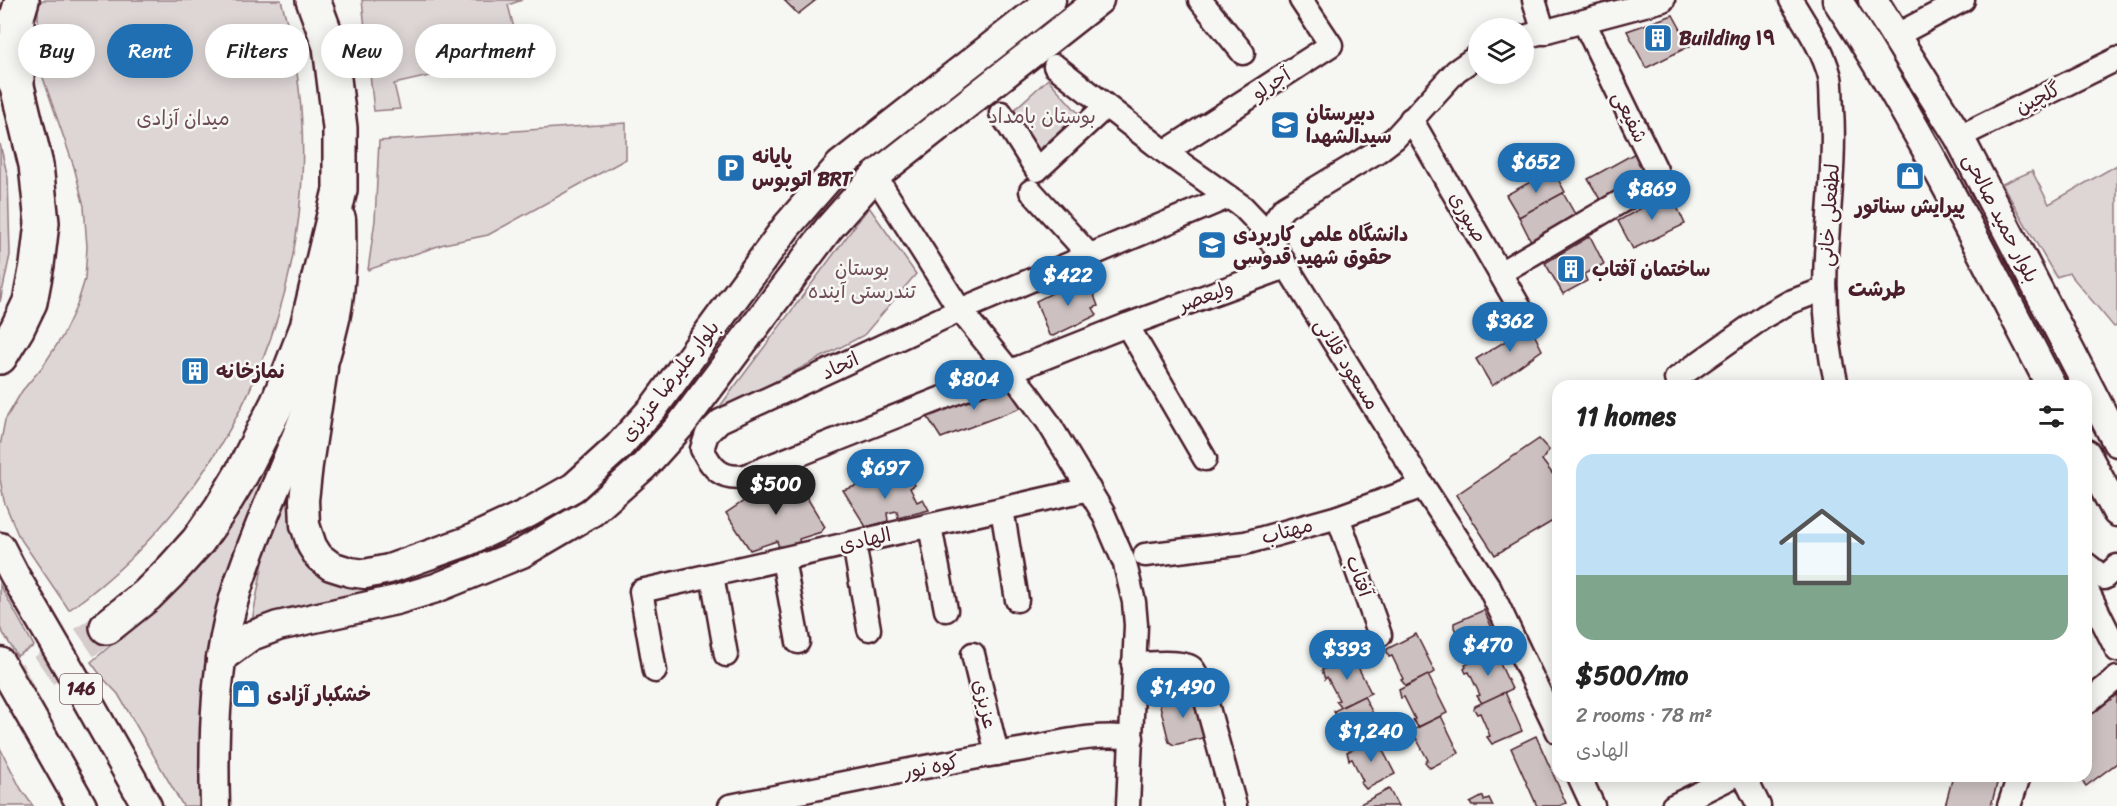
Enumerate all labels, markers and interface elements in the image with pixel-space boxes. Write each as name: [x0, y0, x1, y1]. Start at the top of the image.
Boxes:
map controls: [1468, 18, 1534, 84]
button: layers: [1468, 18, 1534, 84]
place label: Building ۱۹: [1679, 21, 1776, 56]
building icon: Building ۱۹: [1642, 22, 1674, 54]
chip: Buy: [18, 24, 95, 78]
chip: Rent: [107, 24, 193, 78]
chip: Filters: [205, 24, 309, 78]
chip: New: [321, 24, 403, 78]
chip: Apartment: [415, 24, 556, 78]
street label: آجرلو: [1243, 57, 1299, 111]
street label: گلچین: [2009, 72, 2067, 124]
street label: شفیعی: [1602, 85, 1658, 149]
place label: دبيرستان سیدالشهدا: [1306, 96, 1392, 154]
park label: بوستان بامداد: [988, 99, 1096, 134]
park label: میدان آزادی: [136, 101, 230, 136]
school or university icon: دبيرستان سیدالشهدا: [1269, 109, 1301, 141]
place label: پایانه اتوبوس BRT: [752, 139, 854, 197]
pin: $652: [1500, 143, 1572, 194]
text: $652: [1512, 145, 1560, 180]
street label: بلوار حمید صالحی: [1953, 147, 2049, 289]
parking icon: پایانه اتوبوس BRT: [715, 152, 747, 184]
shop icon: پیرایش سناتور: [1894, 160, 1926, 192]
street label: لطفعلی خانی: [1808, 162, 1850, 268]
pin: $869: [1616, 170, 1688, 221]
text: $869: [1627, 172, 1677, 207]
street label: صبوری: [1439, 184, 1497, 250]
place label: پیرایش سناتور: [1853, 189, 1965, 224]
place label: دانشگاه علمی کاربردی حقوق شهید قدوسی: [1233, 217, 1408, 275]
school or university icon: دانشگاه علمی کاربردی حقوق شهید قدوسی: [1196, 229, 1228, 261]
park label: بوستان تندرستی آینده: [808, 251, 916, 309]
place label: ساختمان آفتاب: [1592, 252, 1710, 287]
building icon: ساختمان آفتاب: [1555, 253, 1587, 285]
pin: $422: [1032, 256, 1104, 307]
text: $422: [1043, 258, 1093, 293]
street label: ولیعصر: [1172, 270, 1238, 323]
district label: طرشت: [1848, 270, 1906, 308]
pin: $362: [1474, 302, 1546, 353]
text: $362: [1486, 304, 1534, 339]
street label: مسعود قلانی: [1305, 311, 1389, 417]
street label: بلوار علیرضا عزیزی: [611, 312, 729, 450]
street label: اتحاد: [815, 342, 865, 390]
place label: نمازخانه: [216, 354, 285, 389]
building icon: نمازخانه: [179, 355, 211, 387]
pin: $804: [938, 360, 1010, 411]
text: $804: [949, 362, 999, 397]
text: 11 homes: [1576, 393, 1676, 439]
icon: filters: [2035, 400, 2068, 433]
pin: $697: [849, 449, 921, 500]
text: $697: [861, 451, 909, 486]
pin: $500: [740, 465, 812, 516]
text: $500: [751, 467, 801, 502]
icon: home: [1768, 493, 1876, 601]
street label: مهتاب: [1257, 507, 1317, 555]
street label: الهادی: [835, 517, 895, 563]
street label: آفتاب: [1335, 550, 1383, 603]
pin: $470: [1452, 626, 1524, 677]
text: $470: [1463, 628, 1513, 663]
pin: $393: [1311, 630, 1383, 681]
text: $393: [1323, 632, 1371, 667]
text: $500/mo: [1576, 652, 1688, 698]
pin: $1,490: [1134, 668, 1232, 719]
text: $1,490: [1151, 670, 1215, 705]
road number: 146: [60, 674, 102, 704]
street label: عزیزی: [962, 676, 1008, 732]
place label: خشکبار آزادی: [267, 677, 371, 712]
shop icon: خشکبار آزادی: [230, 678, 262, 710]
text: 2 rooms · 78 m²: [1576, 698, 1712, 733]
pin: $1,240: [1322, 712, 1420, 763]
text: $1,240: [1339, 714, 1403, 749]
text: الهادی: [1576, 733, 1629, 768]
street label: کوه نور: [899, 744, 962, 790]

